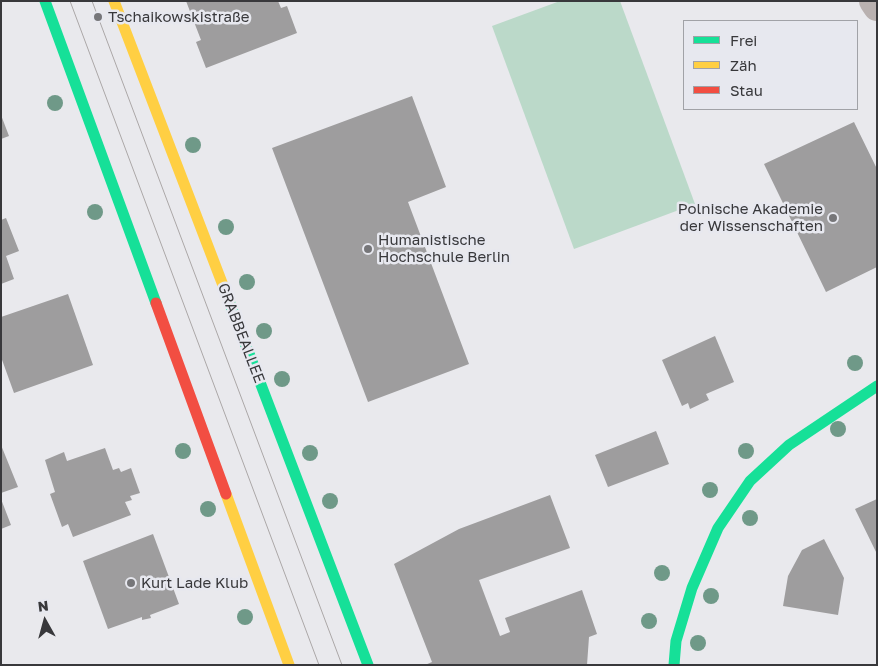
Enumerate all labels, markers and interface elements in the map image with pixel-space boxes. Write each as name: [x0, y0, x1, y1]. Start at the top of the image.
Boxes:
place label: Tschaikowskistraße: [108, 8, 249, 26]
marker: Tschaikowskistraße: [92, 11, 104, 23]
legend: [683, 20, 858, 110]
text: Frei: [730, 31, 757, 49]
text: Zäh: [730, 56, 757, 74]
text: Stau: [730, 81, 763, 99]
place label: Polnische Akademie der Wissenschaften: [678, 200, 823, 235]
marker: Polnische Akademie der Wissenschaften: [827, 212, 839, 224]
place label: Humanistische Hochschule Berlin: [378, 231, 510, 266]
marker: Humanistische Hochschule Berlin: [362, 243, 374, 255]
street label: GRABBEALLEE: [214, 281, 268, 385]
place label: Kurt Lade Klub: [141, 574, 248, 592]
marker: Kurt Lade Klub: [125, 577, 137, 589]
north arrow: [20, 596, 70, 646]
text: N: [37, 597, 49, 615]

